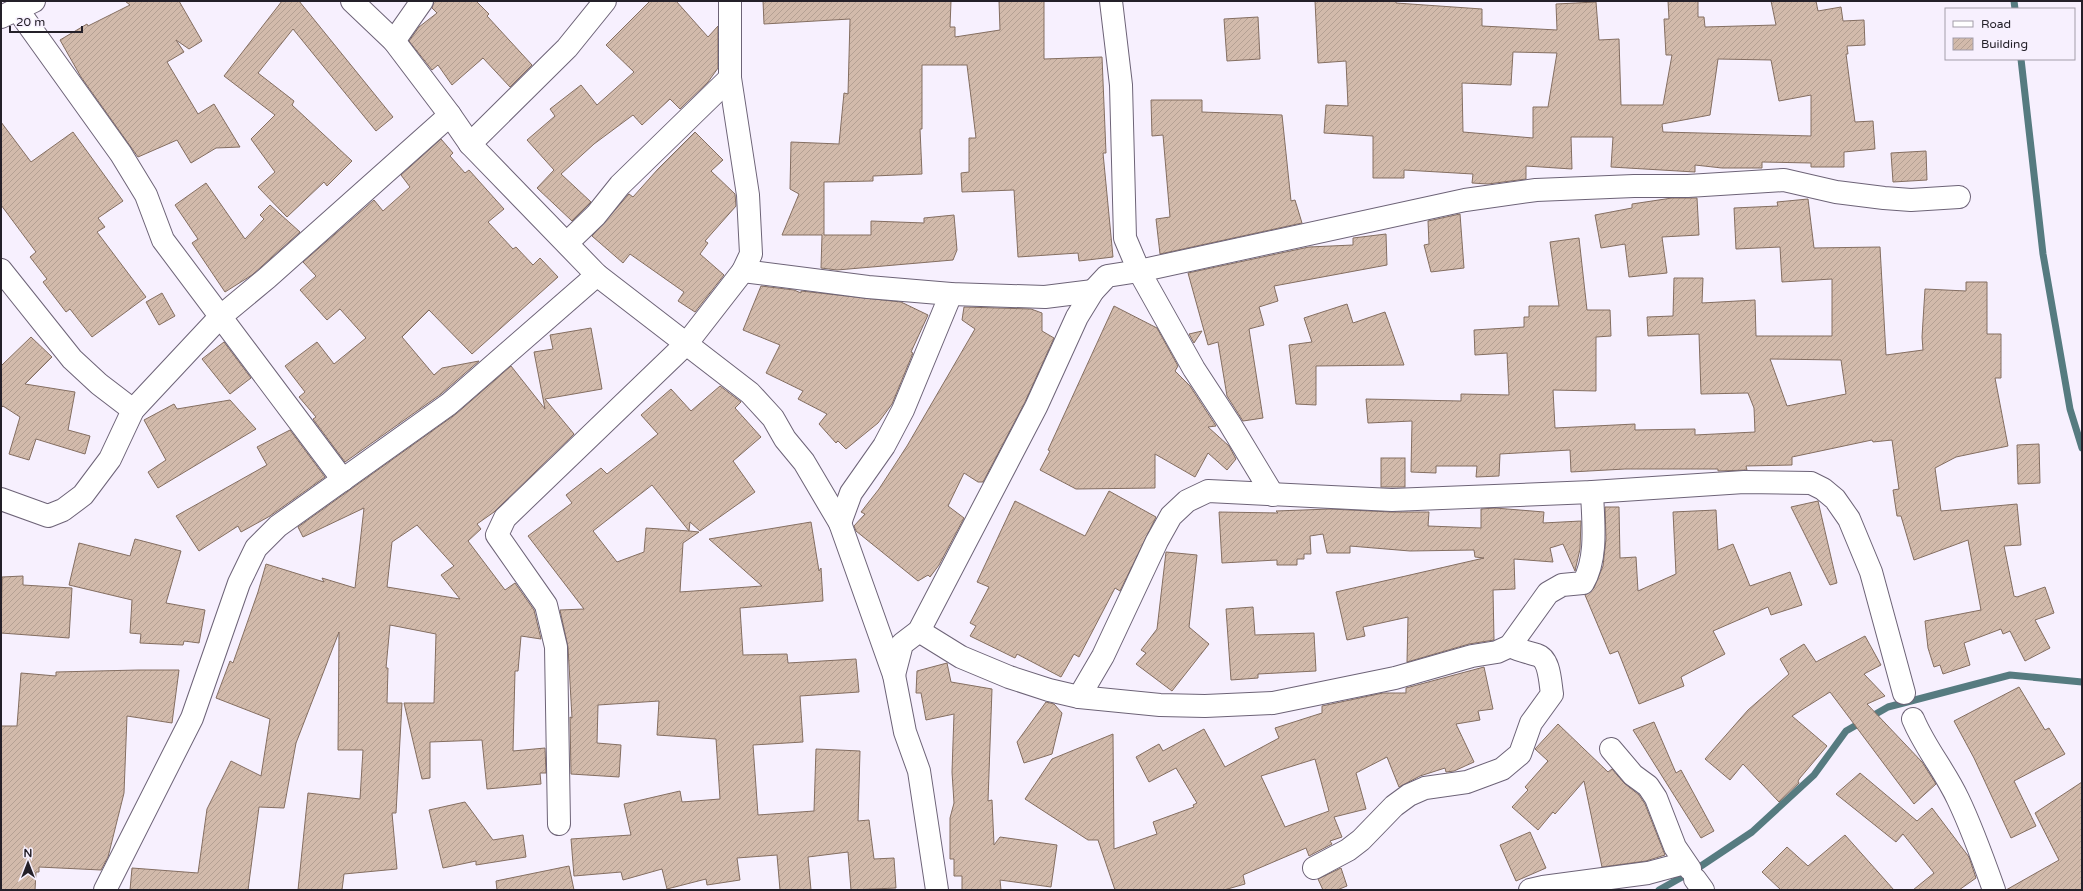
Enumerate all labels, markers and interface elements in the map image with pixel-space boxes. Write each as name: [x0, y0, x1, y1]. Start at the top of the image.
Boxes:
scale bar: [10, 8, 82, 34]
legend: [1945, 8, 2075, 60]
text: 20 m: [16, 15, 45, 29]
text: Road: [1981, 17, 2011, 31]
text: Building: [1981, 37, 2028, 51]
north arrow: [8, 843, 48, 883]
text: N: [24, 847, 32, 860]

